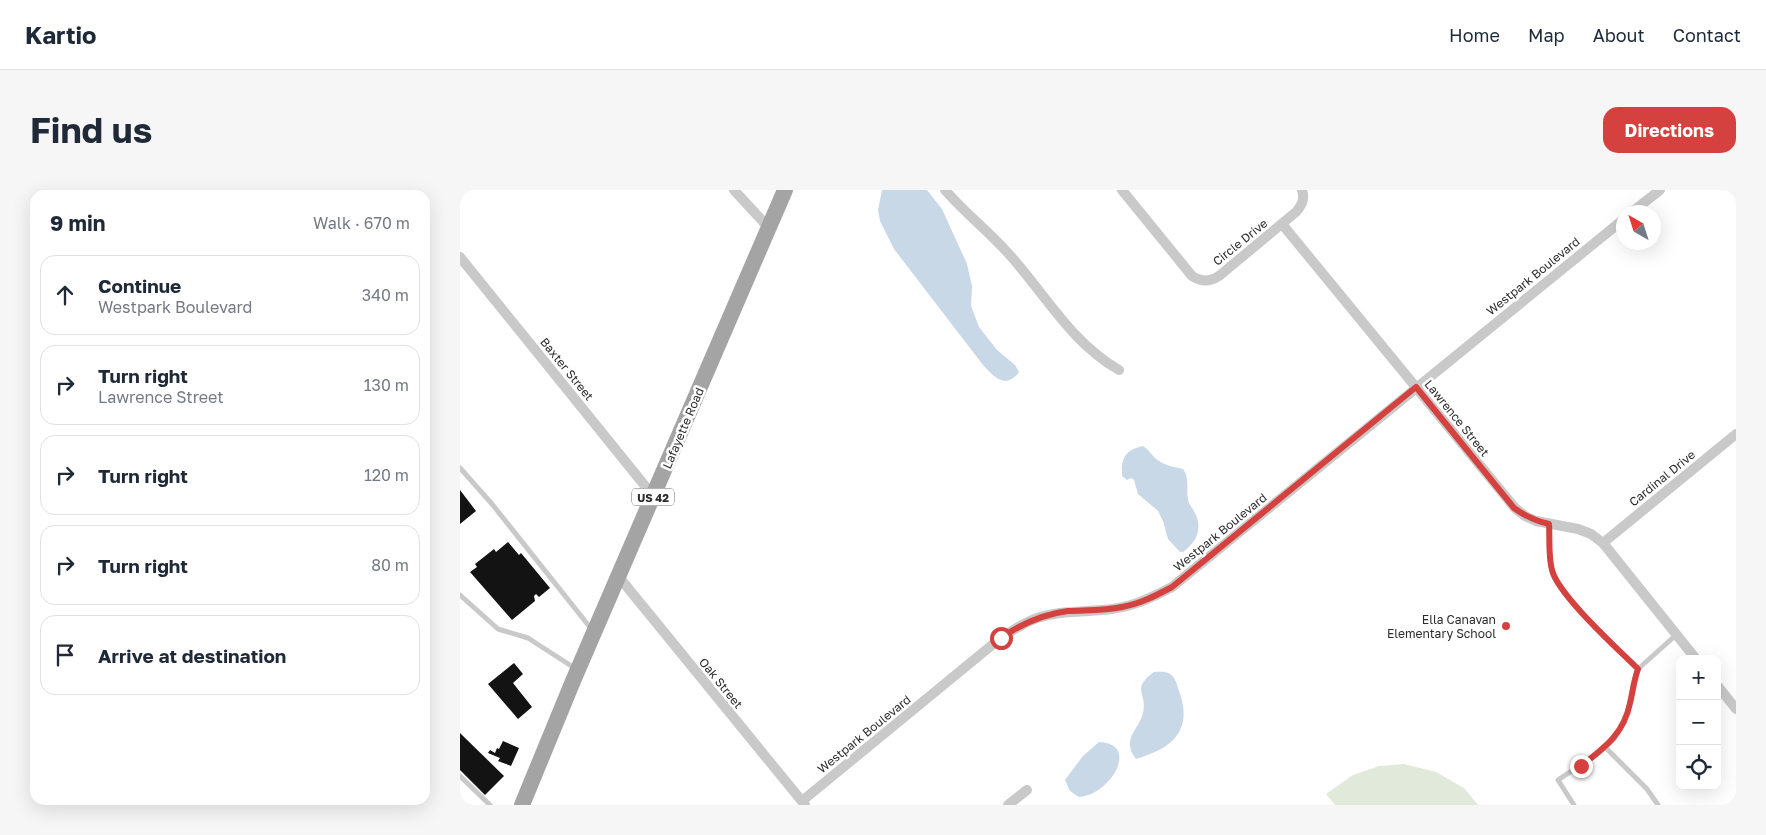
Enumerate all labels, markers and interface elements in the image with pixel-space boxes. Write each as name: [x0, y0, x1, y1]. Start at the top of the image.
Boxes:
text: Kartio: [25, 20, 97, 49]
text: Home: [1449, 24, 1500, 46]
text: Map: [1528, 24, 1565, 46]
text: About: [1593, 24, 1645, 46]
text: Contact: [1673, 24, 1741, 46]
button: Directions: [1603, 107, 1736, 153]
text: Find us: [30, 109, 152, 151]
north arrow: [1616, 205, 1661, 250]
text: 9 min: [50, 210, 105, 236]
text: Walk · 670 m: [313, 213, 410, 233]
street label: Circle Drive: [1210, 215, 1270, 269]
street label: Westpark Boulevard: [1483, 234, 1583, 318]
text: Continue: [98, 274, 181, 297]
icon: ahead: [51, 281, 79, 309]
text: 340 m: [362, 285, 409, 305]
text: Westpark Boulevard: [98, 297, 252, 317]
street label: Baxter Street: [537, 335, 597, 404]
text: Turn right: [98, 364, 188, 387]
icon: right: [51, 371, 79, 399]
text: 130 m: [364, 375, 409, 395]
street label: Lawrence Street: [1422, 377, 1493, 460]
street label: Lafayette Road: [659, 385, 707, 471]
text: Lawrence Street: [98, 387, 224, 407]
street label: Cardinal Drive: [1626, 447, 1698, 509]
icon: right: [51, 461, 79, 489]
text: Turn right: [98, 464, 188, 487]
text: 120 m: [364, 465, 409, 485]
road number: US 42: [632, 488, 674, 506]
street label: Westpark Boulevard: [1170, 490, 1270, 574]
icon: right: [51, 551, 79, 579]
text: Turn right: [98, 554, 188, 577]
text: 80 m: [371, 555, 409, 575]
place label: Ella Canavan Elementary School: [1387, 612, 1496, 641]
marker: Ella Canavan Elementary School: [1500, 620, 1512, 632]
route start: [990, 627, 1013, 650]
icon: arrive: [51, 641, 79, 669]
text: Arrive at destination: [98, 644, 286, 667]
street label: Oak Street: [696, 655, 746, 712]
map controls: [1676, 655, 1721, 790]
button: +: [1676, 655, 1721, 700]
street label: Westpark Boulevard: [814, 692, 914, 776]
button: −: [1676, 700, 1721, 745]
button: locate: [1676, 745, 1721, 790]
route end: [1570, 755, 1593, 778]

